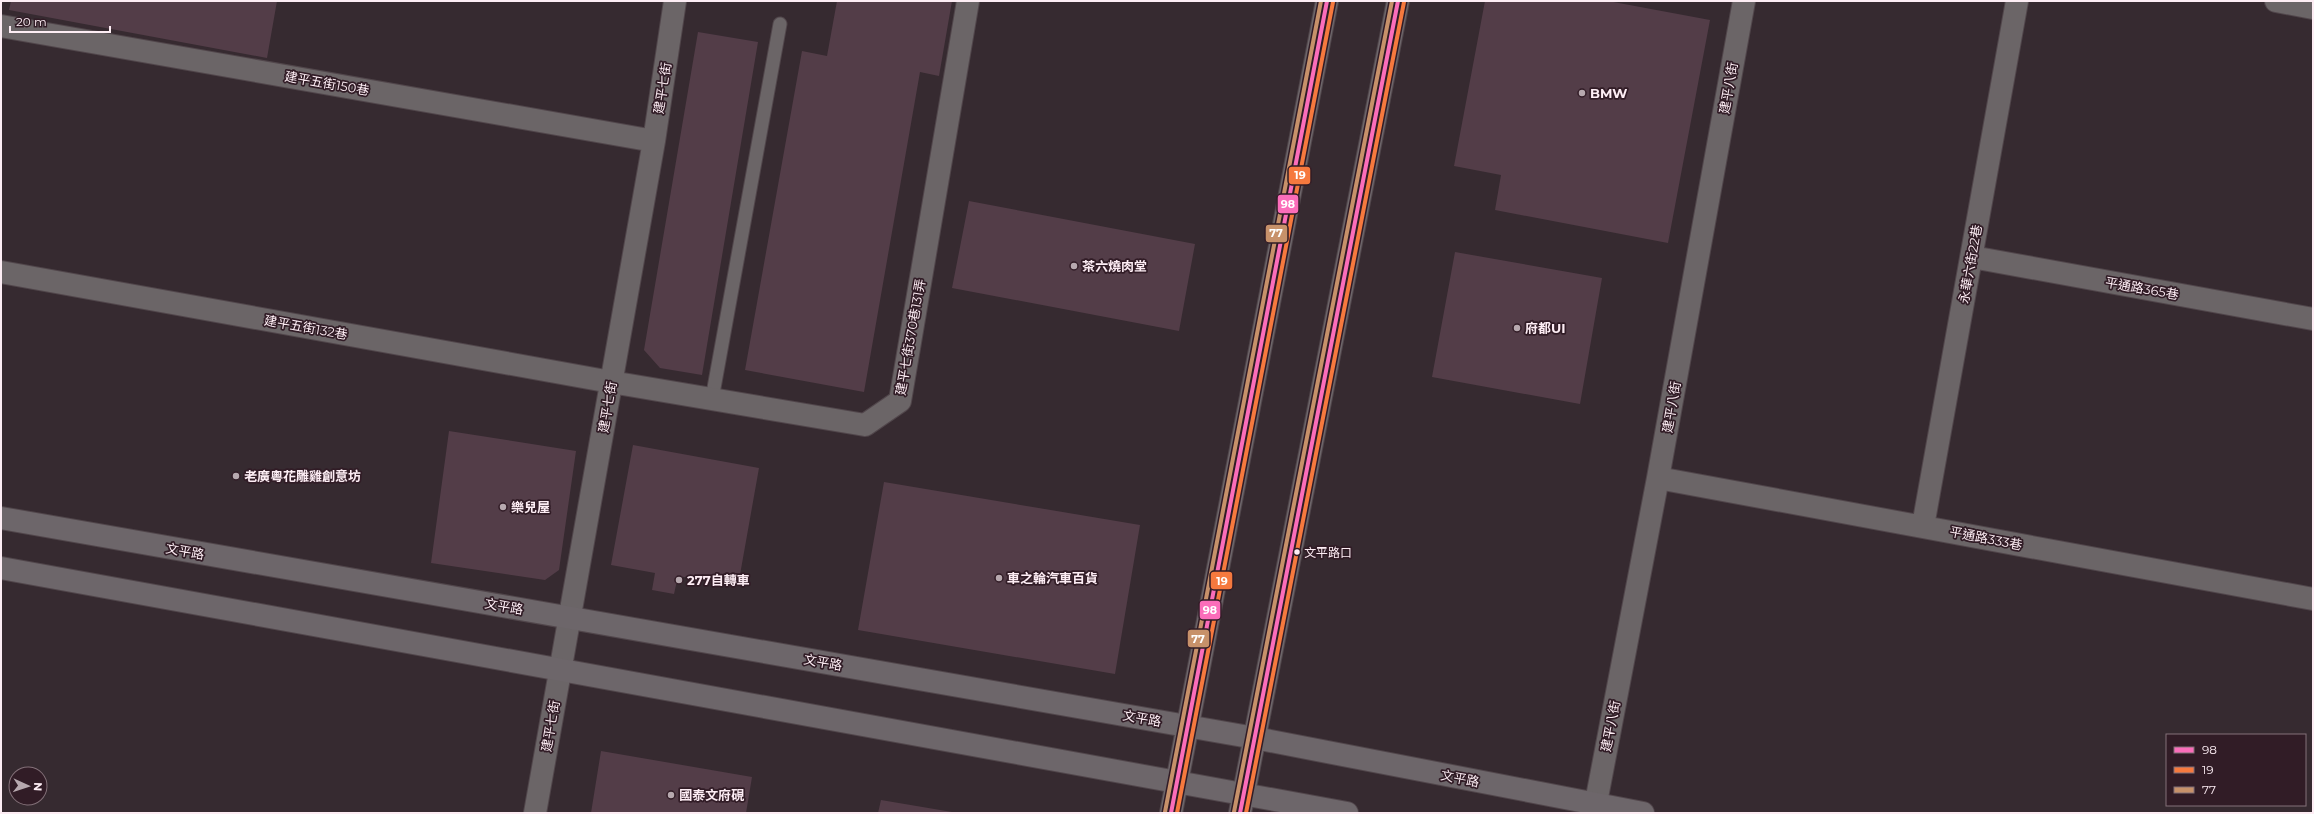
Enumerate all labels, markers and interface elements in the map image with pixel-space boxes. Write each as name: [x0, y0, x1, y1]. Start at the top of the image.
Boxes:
scale bar: [10, 8, 110, 34]
text: 20 m: [16, 14, 47, 29]
street label: 建平七街: [650, 61, 674, 115]
street label: 建平八街: [1716, 61, 1740, 115]
street label: 建平五街150巷: [283, 68, 371, 98]
place label: BMW: [1590, 85, 1627, 101]
marker: BMW: [1577, 88, 1587, 98]
line badge: 19: [1288, 166, 1311, 185]
text: 19: [1294, 168, 1306, 182]
line badge: 98: [1277, 194, 1299, 214]
text: 98: [1281, 197, 1295, 211]
street label: 永華六街22巷: [1955, 223, 1985, 305]
line badge: 77: [1265, 224, 1288, 243]
text: 77: [1269, 226, 1283, 240]
place label: 茶六燒肉堂: [1082, 258, 1147, 274]
marker: 茶六燒肉堂: [1069, 261, 1079, 271]
street label: 平通路365巷: [2104, 274, 2180, 302]
street label: 建平七街370巷131弄: [892, 278, 928, 396]
street label: 建平五街132巷: [263, 312, 349, 342]
place label: 府都UI: [1525, 320, 1566, 336]
marker: 府都UI: [1512, 323, 1522, 333]
street label: 建平七街: [595, 380, 619, 434]
street label: 建平八街: [1659, 380, 1683, 434]
place label: 老廣粵花雕雞創意坊: [244, 468, 361, 484]
marker: 老廣粵花雕雞創意坊: [231, 471, 241, 481]
place label: 樂兒屋: [511, 499, 550, 515]
marker: 樂兒屋: [498, 502, 508, 512]
street label: 平通路333巷: [1948, 523, 2024, 553]
street label: 文平路: [164, 540, 206, 562]
place label: 文平路口: [1304, 545, 1352, 560]
marker: 文平路口: [1292, 547, 1302, 557]
place label: 車之輪汽車百貨: [1007, 570, 1098, 586]
line badge: 19: [1210, 571, 1233, 590]
place label: 277自轉車: [687, 572, 750, 588]
marker: 車之輪汽車百貨: [994, 573, 1004, 583]
text: 19: [1216, 574, 1228, 588]
marker: 277自轉車: [674, 575, 684, 585]
street label: 文平路: [483, 595, 525, 617]
line badge: 98: [1199, 600, 1221, 620]
text: 98: [1203, 603, 1217, 617]
line badge: 77: [1187, 629, 1210, 648]
text: 77: [1191, 632, 1205, 646]
street label: 文平路: [802, 651, 844, 673]
street label: 建平七街: [538, 699, 562, 753]
street label: 建平八街: [1597, 699, 1623, 753]
street label: 文平路: [1121, 707, 1163, 729]
legend: [2166, 734, 2306, 806]
text: 98: [2202, 742, 2217, 757]
text: 19: [2202, 762, 2214, 777]
north arrow: [8, 766, 48, 806]
street label: 文平路: [1439, 766, 1481, 790]
text: N: [31, 782, 45, 791]
text: 77: [2202, 782, 2216, 797]
place label: 國泰文府硯: [679, 787, 745, 803]
marker: 國泰文府硯: [666, 790, 676, 800]

